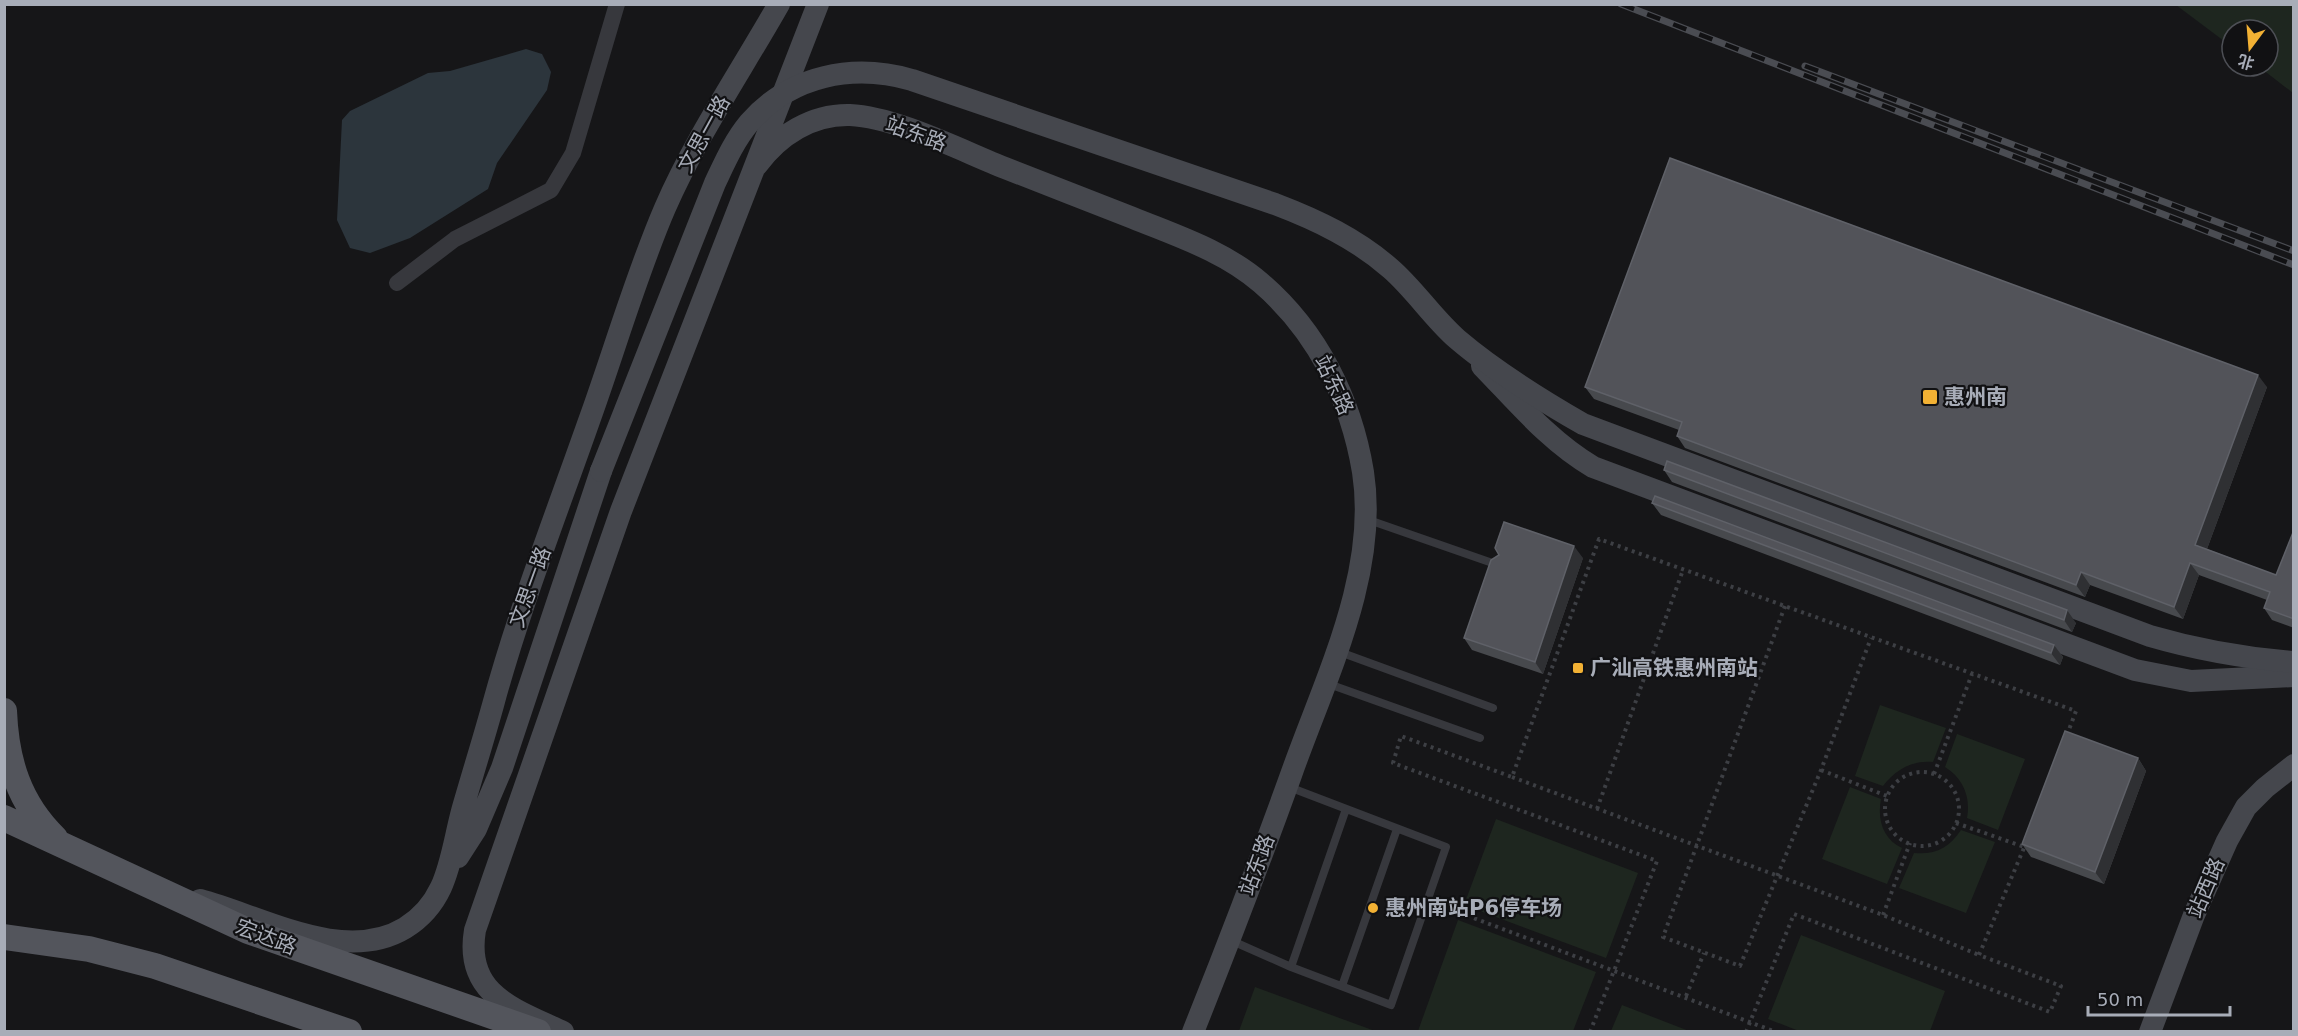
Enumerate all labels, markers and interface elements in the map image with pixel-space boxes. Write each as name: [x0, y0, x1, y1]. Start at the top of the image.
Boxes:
north arrow: [2220, 18, 2280, 78]
text: 北: [2236, 51, 2256, 73]
street label: 文思一路: [673, 91, 735, 177]
street label: 站东路: [882, 112, 950, 156]
street label: 站东路: [1310, 351, 1358, 419]
place label: 惠州南: [1944, 385, 2007, 409]
marker: 惠州南: [1921, 388, 1939, 406]
street label: 文思一路: [504, 543, 556, 631]
place label: 广汕高铁惠州南站: [1590, 656, 1758, 680]
marker: 广汕高铁惠州南站: [1571, 661, 1585, 675]
street label: 站东路: [1235, 831, 1279, 899]
street label: 站西路: [2183, 854, 2229, 922]
place label: 惠州南站P6停车场: [1385, 896, 1562, 920]
marker: 惠州南站P6停车场: [1366, 901, 1380, 915]
street label: 宏达路: [232, 915, 300, 959]
scale bar: [2088, 979, 2230, 1017]
text: 50 m: [2097, 989, 2143, 1010]

